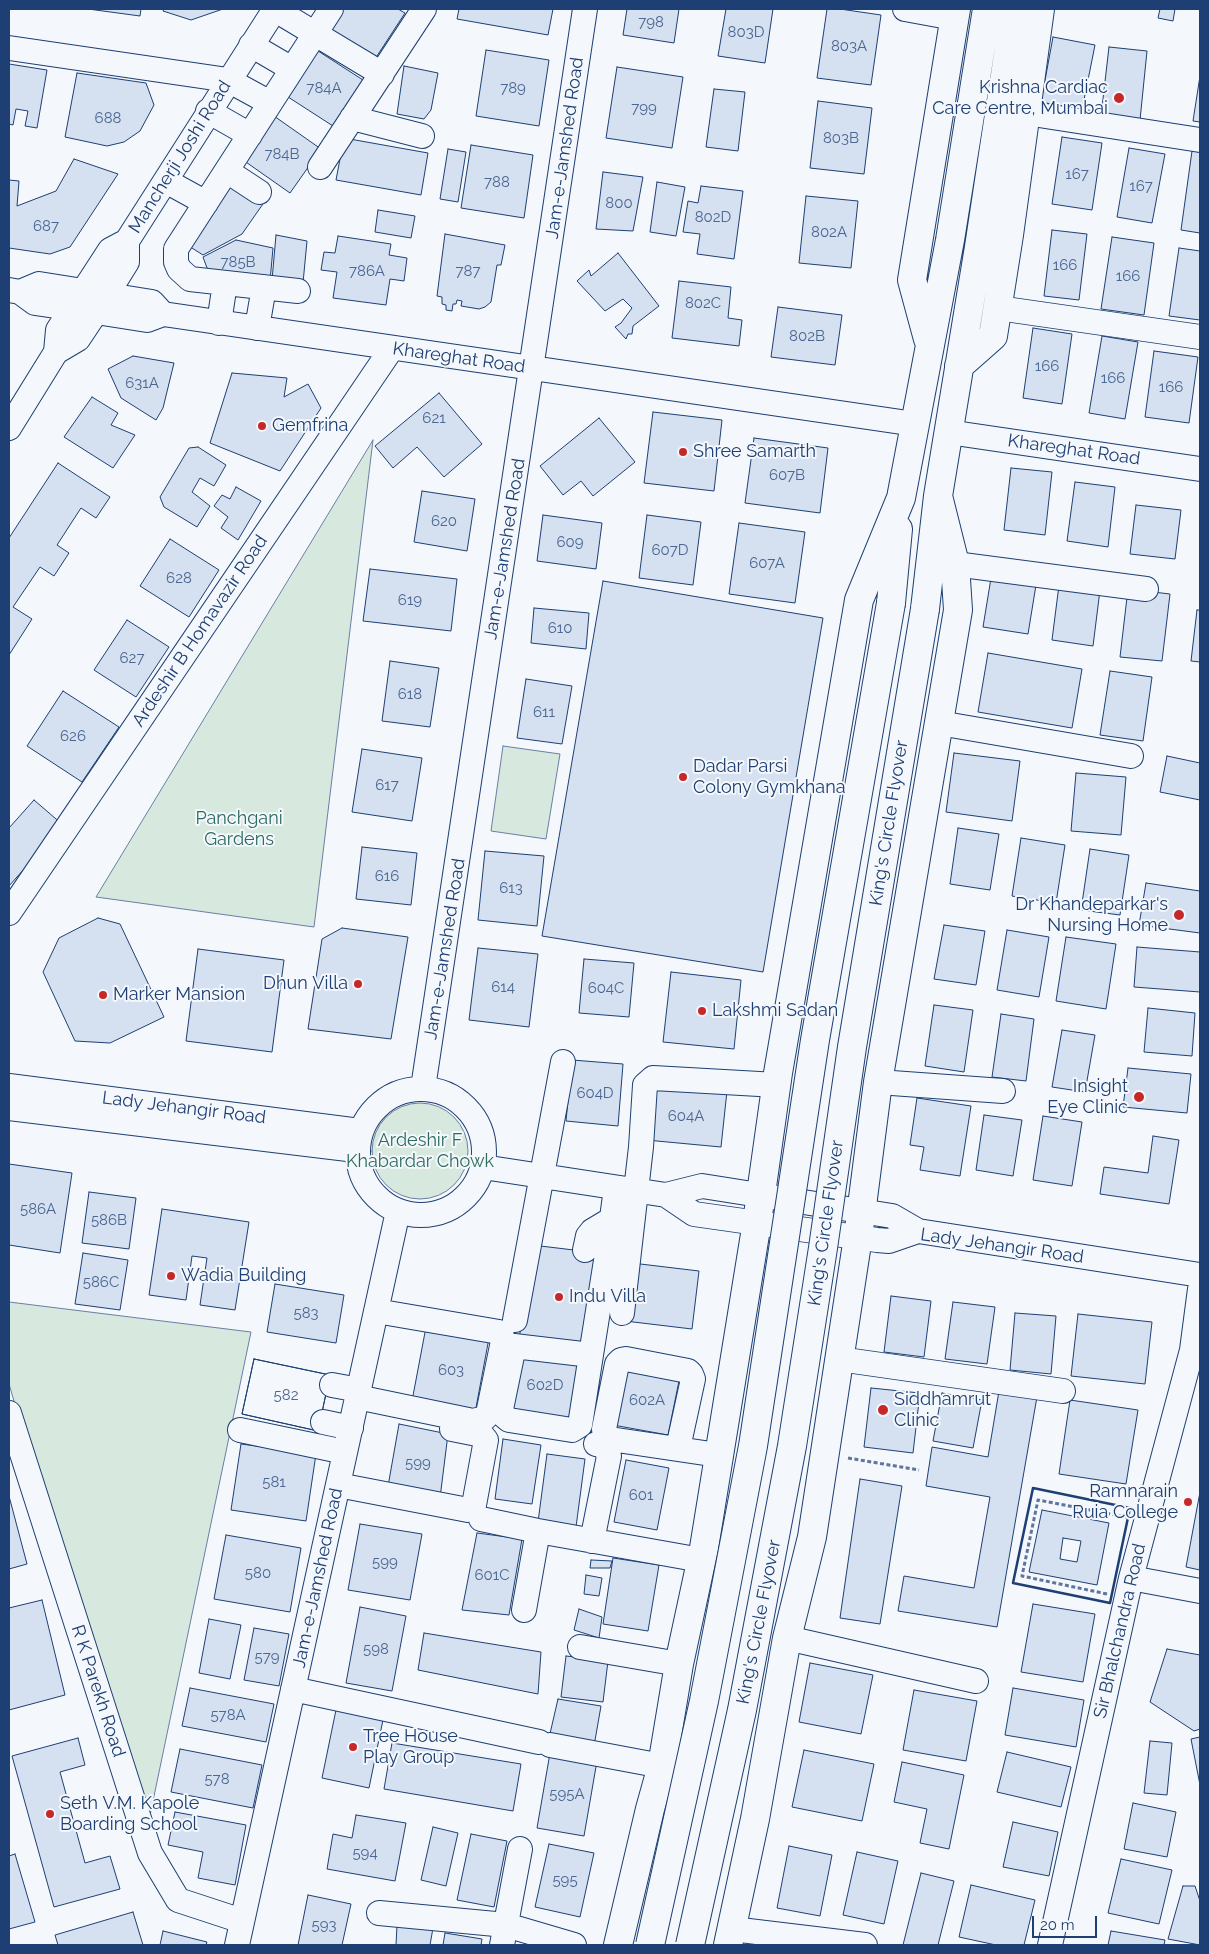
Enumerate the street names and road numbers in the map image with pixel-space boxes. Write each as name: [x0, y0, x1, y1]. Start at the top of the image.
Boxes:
street label: Jam-e-Jamshed Road: [542, 56, 588, 240]
street label: Mancherji Joshi Road: [124, 77, 236, 237]
street label: Khareghat Road: [391, 338, 527, 378]
street label: Khareghat Road: [1006, 430, 1142, 470]
street label: Jam-e-Jamshed Road: [480, 457, 530, 641]
street label: Ardeshir B Homavazir Road: [128, 531, 272, 731]
street label: King's Circle Flyover: [865, 739, 913, 907]
street label: Jam-e-Jamshed Road: [420, 857, 470, 1041]
street label: Lady Jehangir Road: [101, 1087, 267, 1129]
street label: King's Circle Flyover: [804, 1139, 848, 1307]
street label: Lady Jehangir Road: [919, 1224, 1085, 1268]
street label: Jam-e-Jamshed Road: [288, 1486, 348, 1670]
street label: King's Circle Flyover: [732, 1538, 786, 1706]
street label: Sir Bhalchandra Road: [1089, 1542, 1151, 1720]
street label: R K Parekh Road: [66, 1622, 130, 1760]

